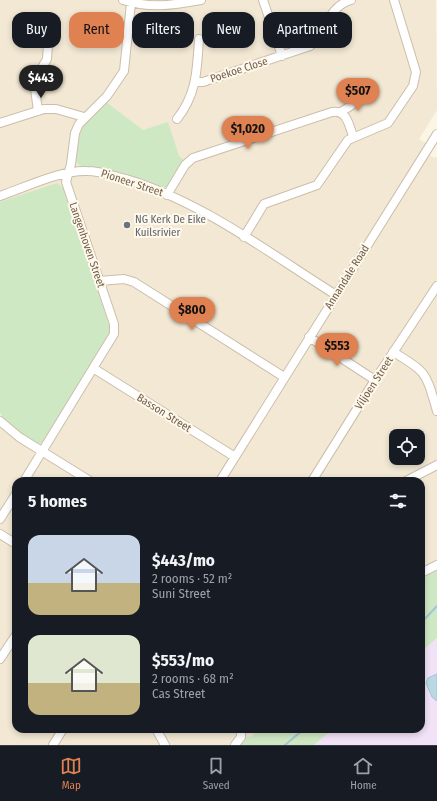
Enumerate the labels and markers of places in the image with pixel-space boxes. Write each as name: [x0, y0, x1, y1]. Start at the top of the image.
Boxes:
pin: $443: [17, 65, 65, 99]
pin: $507: [334, 78, 382, 112]
pin: $1,020: [215, 116, 281, 150]
place label: NG Kerk De Eike Kuilsrivier: [135, 213, 206, 239]
marker: NG Kerk De Eike Kuilsrivier: [122, 220, 132, 230]
pin: $800: [168, 297, 216, 331]
pin: $553: [313, 333, 361, 367]

